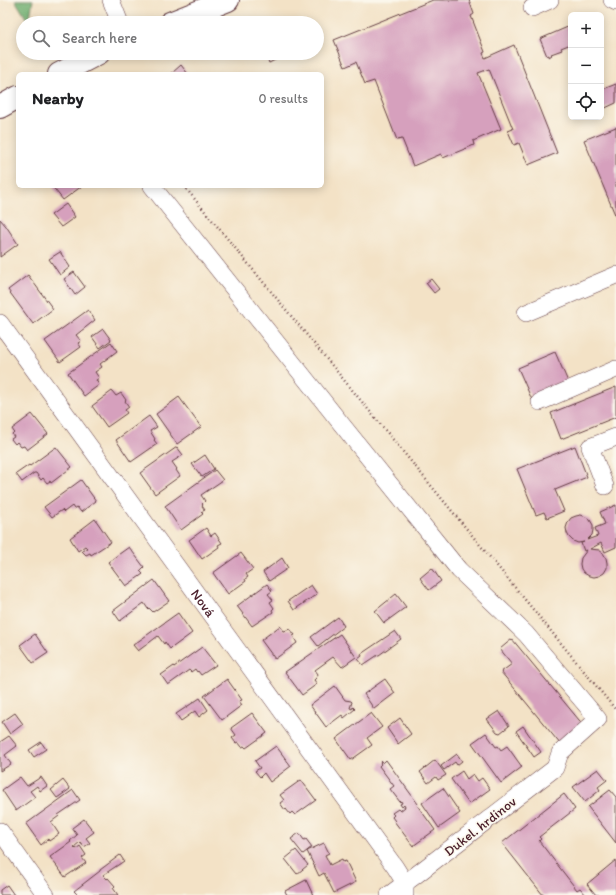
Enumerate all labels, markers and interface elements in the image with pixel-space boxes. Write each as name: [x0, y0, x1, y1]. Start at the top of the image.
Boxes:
map controls: [568, 12, 604, 120]
button: +: [568, 12, 604, 48]
search box: [16, 16, 324, 60]
icon: search: [30, 27, 52, 49]
text: Search here: [62, 29, 137, 47]
button: −: [568, 48, 604, 84]
button: locate: [568, 84, 604, 120]
text: Nearby: [32, 88, 84, 108]
text: 0 results: [258, 91, 308, 106]
street label: Nová: [187, 586, 219, 621]
street label: Dukel. hrdinov: [441, 793, 520, 860]

